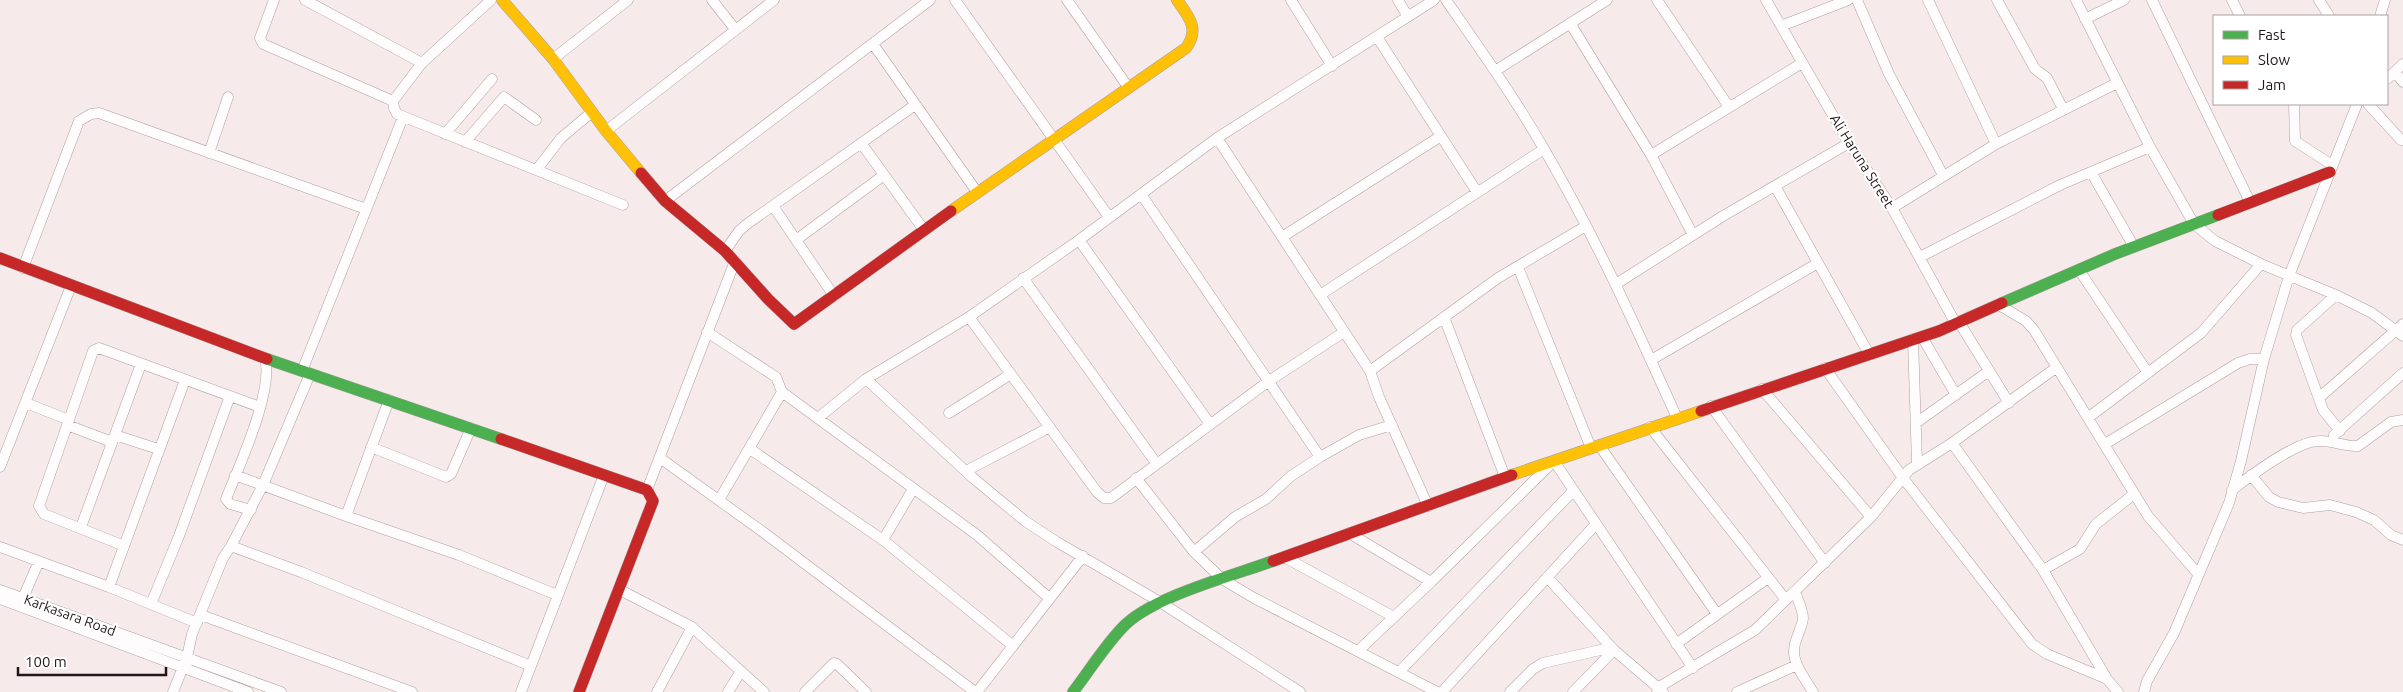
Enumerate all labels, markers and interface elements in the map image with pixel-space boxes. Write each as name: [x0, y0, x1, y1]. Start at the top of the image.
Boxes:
legend: [2213, 15, 2388, 105]
text: Fast: [2258, 26, 2286, 43]
text: Slow: [2258, 51, 2291, 68]
text: Jam: [2258, 76, 2286, 93]
street label: Ali Haruna Street: [1827, 111, 1897, 211]
street label: Karkasara Road: [22, 591, 118, 639]
scale bar: [18, 644, 165, 676]
text: 100 m: [25, 653, 67, 670]

